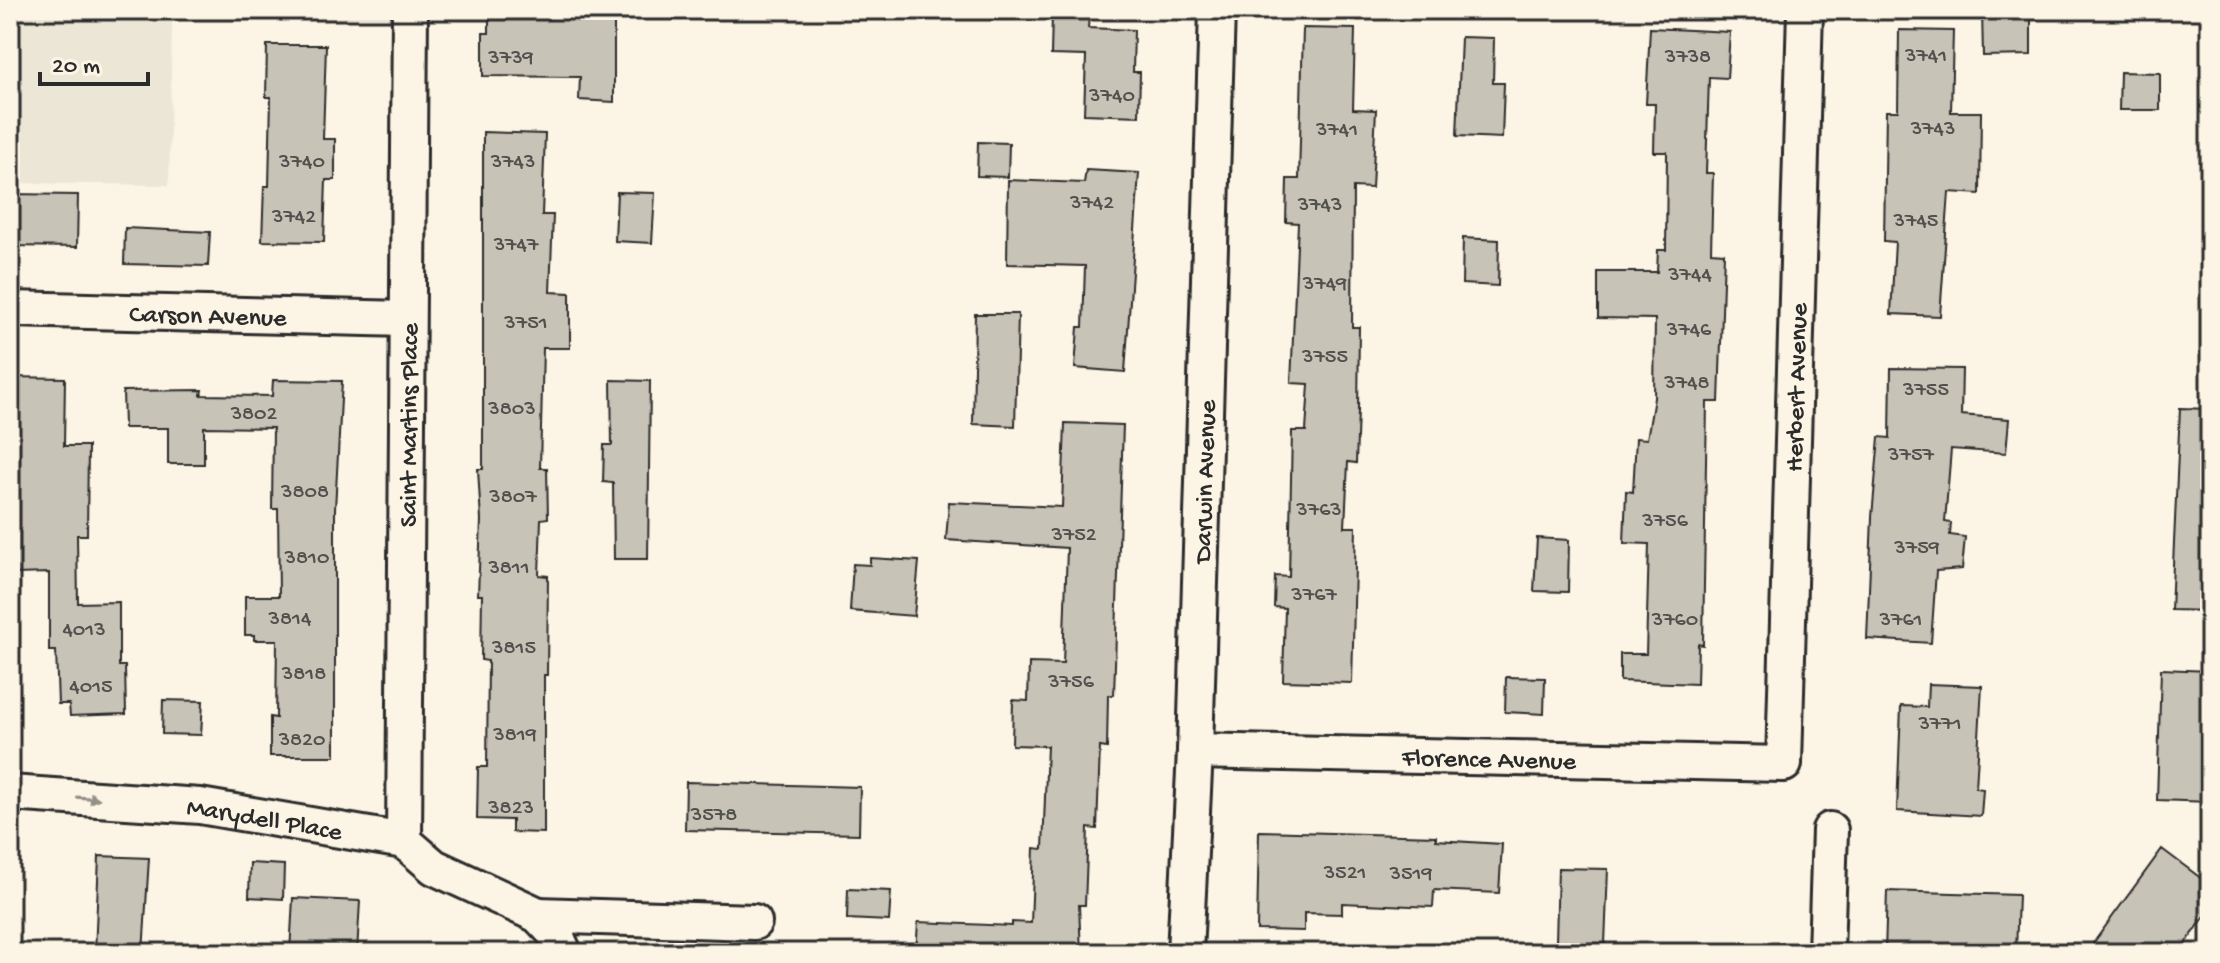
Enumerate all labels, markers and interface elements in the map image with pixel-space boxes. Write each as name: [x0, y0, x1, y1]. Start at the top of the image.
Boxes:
scale bar: [40, 36, 148, 86]
house number: 3741: [1904, 44, 1947, 70]
house number: 3738: [1664, 45, 1711, 71]
house number: 3739: [487, 46, 534, 72]
text: 20 m: [52, 53, 100, 82]
house number: 3740: [1088, 84, 1135, 110]
house number: 3743: [1910, 117, 1955, 143]
house number: 3741: [1315, 118, 1358, 144]
house number: 3740: [278, 150, 325, 176]
house number: 3743: [490, 150, 535, 176]
house number: 3742: [1069, 191, 1114, 217]
house number: 3743: [1297, 193, 1342, 219]
house number: 3742: [271, 205, 316, 231]
house number: 3745: [1893, 209, 1938, 235]
house number: 3747: [493, 233, 539, 259]
house number: 3744: [1667, 263, 1712, 289]
house number: 3749: [1302, 272, 1347, 298]
street label: Carson Avenue: [129, 301, 288, 336]
street label: Herbert Avenue: [1781, 302, 1817, 472]
house number: 3751: [503, 311, 548, 337]
house number: 3746: [1666, 318, 1712, 344]
street label: Saint Martins Place: [395, 322, 428, 527]
house number: 3755: [1301, 345, 1348, 371]
house number: 3748: [1663, 371, 1710, 397]
house number: 3755: [1902, 378, 1949, 404]
house number: 3803: [487, 397, 536, 423]
street label: Darwin Avenue: [1190, 399, 1225, 566]
house number: 3802: [230, 402, 278, 428]
house number: 3757: [1887, 443, 1934, 469]
house number: 3808: [280, 480, 329, 506]
house number: 3807: [488, 485, 537, 511]
house number: 3763: [1295, 498, 1342, 524]
house number: 3756: [1641, 509, 1689, 535]
house number: 3752: [1050, 523, 1097, 549]
house number: 3759: [1893, 536, 1940, 562]
house number: 3810: [284, 546, 329, 572]
house number: 3811: [487, 556, 530, 582]
house number: 3767: [1290, 583, 1337, 609]
house number: 3814: [268, 607, 312, 633]
house number: 3760: [1651, 608, 1698, 634]
house number: 3761: [1879, 608, 1922, 634]
house number: 4013: [62, 618, 106, 644]
house number: 3815: [491, 636, 536, 662]
house number: 3818: [281, 662, 326, 688]
house number: 3756: [1047, 670, 1095, 696]
house number: 4015: [69, 675, 113, 701]
house number: 3771: [1917, 712, 1962, 738]
house number: 3819: [492, 723, 537, 749]
house number: 3820: [278, 728, 325, 754]
street label: Florence Avenue: [1400, 745, 1577, 779]
one-way arrow: [76, 792, 101, 805]
street label: Marydell Place: [185, 794, 345, 850]
house number: 3823: [487, 796, 534, 822]
house number: 3578: [690, 803, 737, 829]
house number: 3521: [1323, 861, 1366, 887]
house number: 3519: [1389, 862, 1432, 888]

